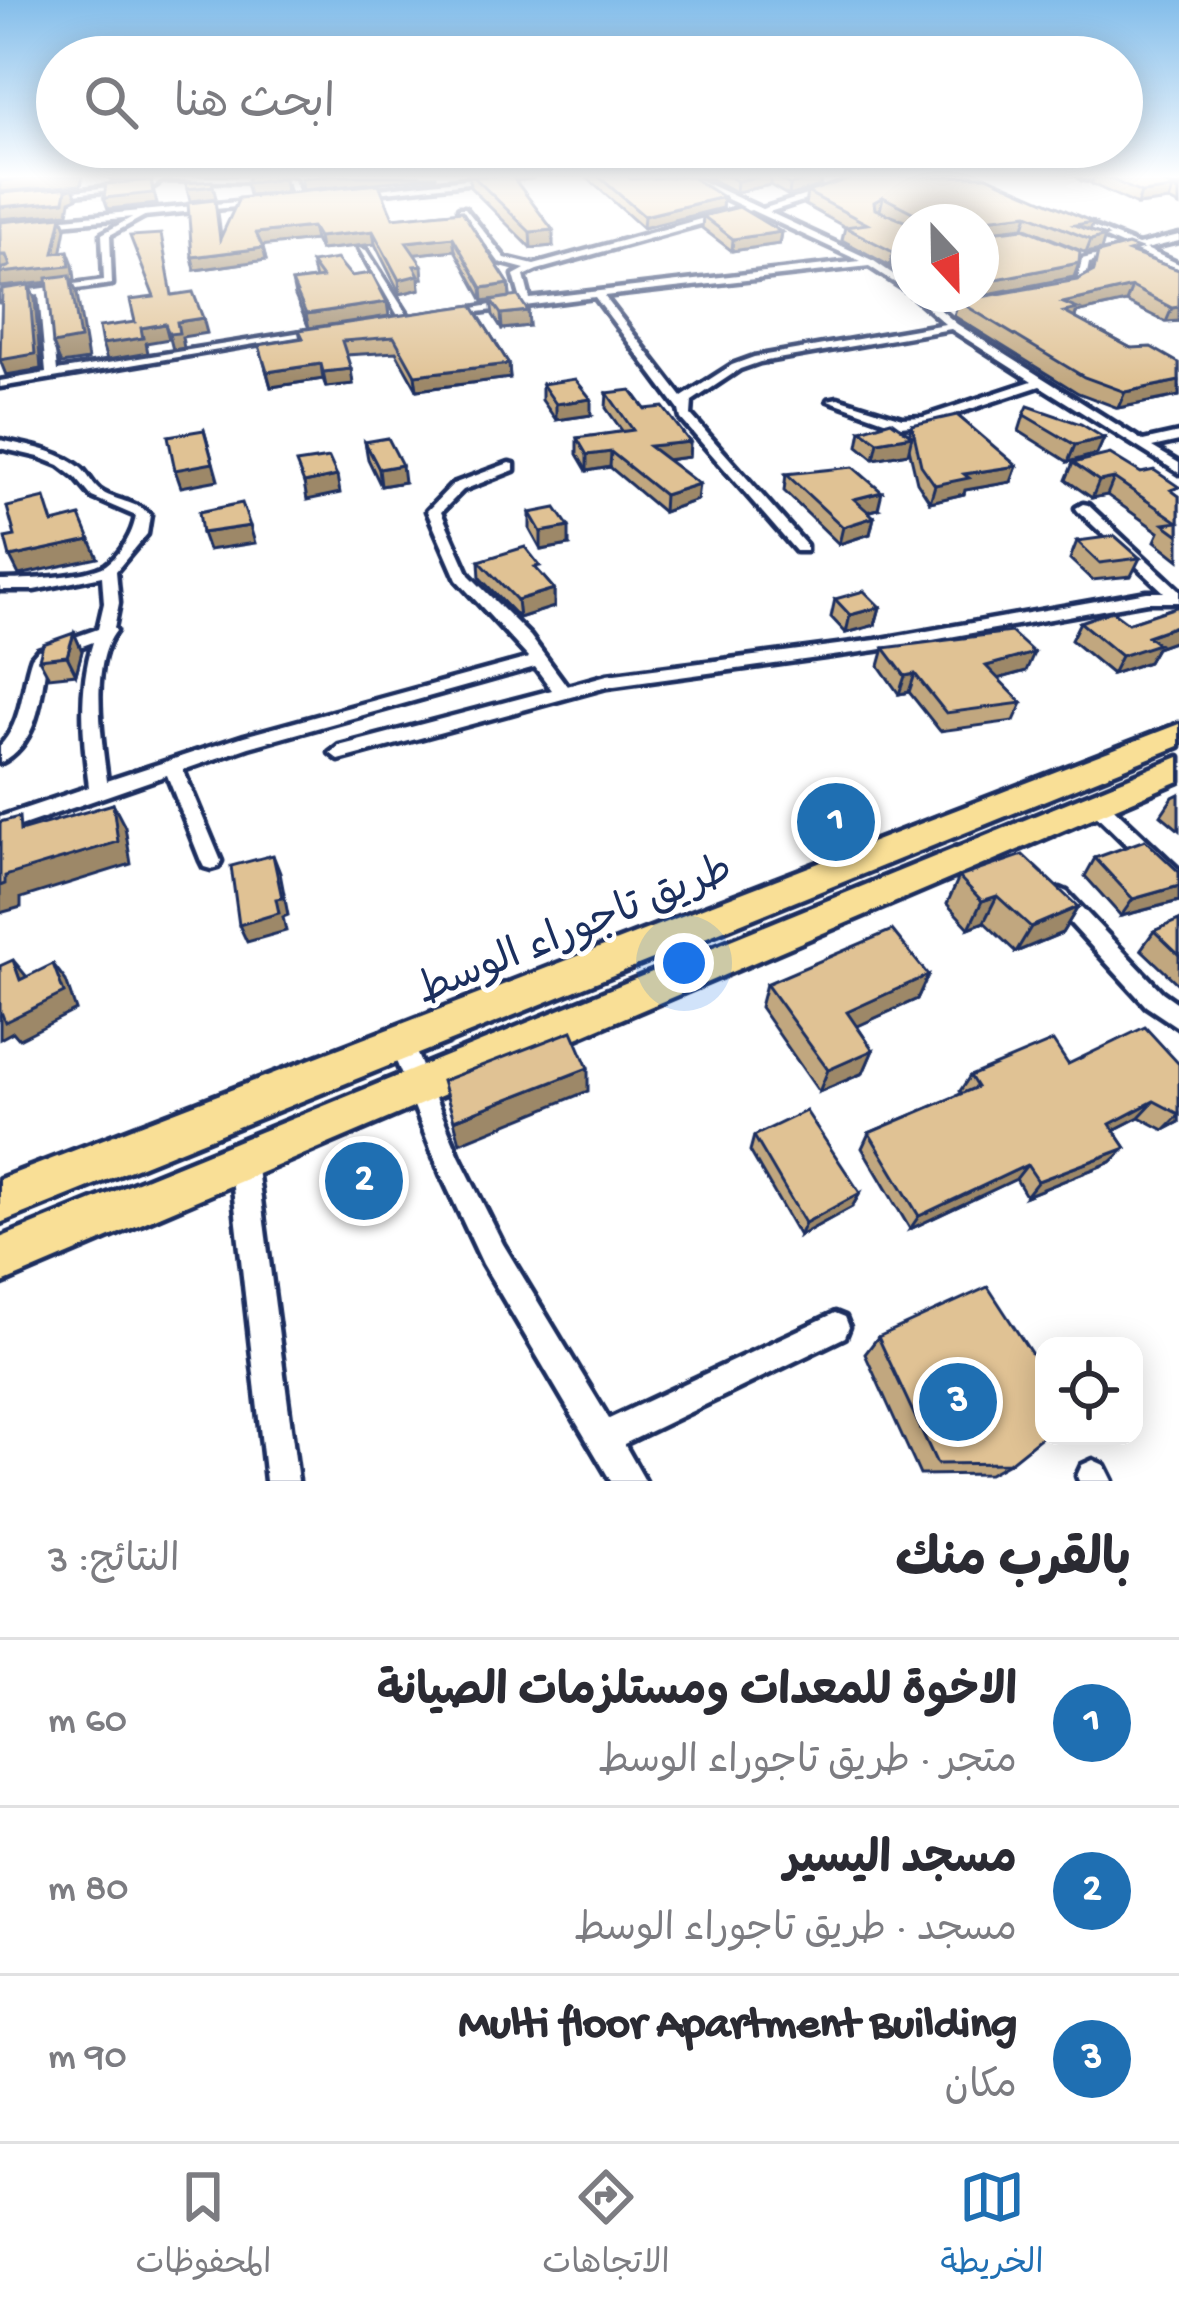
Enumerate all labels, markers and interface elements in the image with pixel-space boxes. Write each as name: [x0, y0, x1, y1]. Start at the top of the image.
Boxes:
search box: [36, 36, 1143, 168]
icon: search: [78, 69, 144, 135]
text: ابحث هنا: [174, 80, 335, 133]
north arrow: [891, 204, 999, 312]
pin: 1: [797, 777, 875, 867]
street label: طريق تاجوراء الوسط: [410, 846, 741, 1019]
your location: [654, 933, 714, 993]
pin: 2: [325, 1136, 403, 1226]
map controls: [1035, 1337, 1143, 1445]
button: locate: [1035, 1337, 1143, 1445]
pin: 3: [919, 1357, 997, 1447]
text: بالقرب منك: [895, 1534, 1131, 1594]
text: النتائج: 3: [48, 1540, 180, 1586]
text: الاخوة للمعدات ومستلزمات الصيانة: [377, 1668, 1017, 1721]
text: 60 m: [48, 1700, 127, 1746]
text: 1: [1084, 1700, 1100, 1746]
text: متجر · طريق تاجوراء الوسط: [598, 1741, 1017, 1787]
text: مسجد اليسير: [784, 1836, 1017, 1889]
text: 80 m: [48, 1868, 128, 1914]
text: 2: [1082, 1868, 1102, 1914]
text: مسجد · طريق تاجوراء الوسط: [574, 1909, 1017, 1955]
text: Multi floor Apartment Building: [459, 2000, 1017, 2053]
text: 90 m: [48, 2036, 127, 2082]
text: 3: [1082, 2036, 1102, 2082]
text: مكان: [945, 2066, 1017, 2112]
tab: المحفوظات: [135, 2164, 271, 2290]
tab: الاتجاهات: [542, 2164, 670, 2290]
tab: الخريطة: [941, 2164, 1044, 2290]

